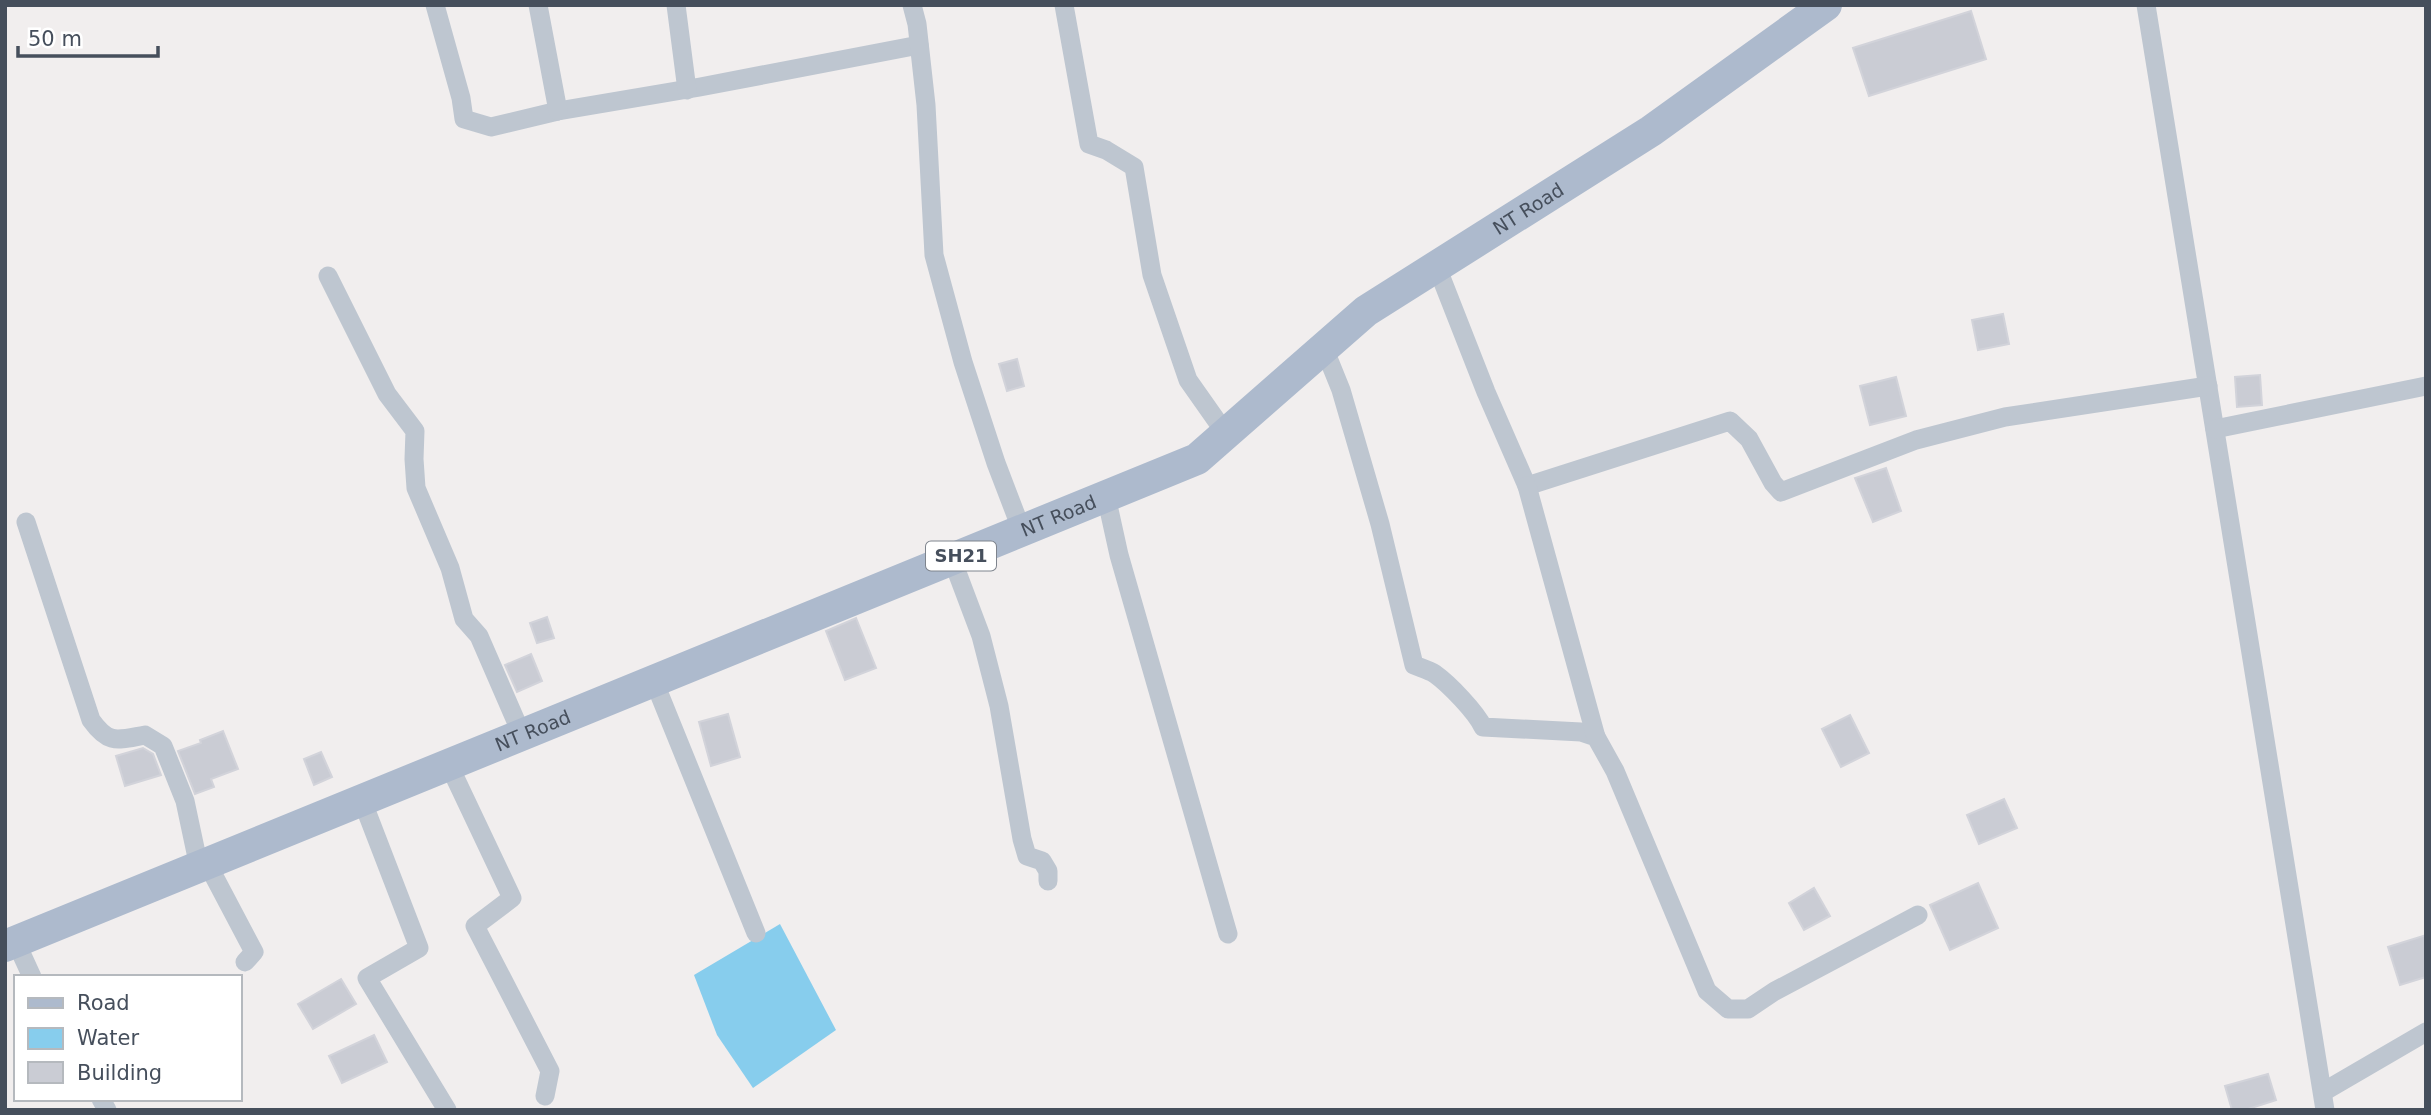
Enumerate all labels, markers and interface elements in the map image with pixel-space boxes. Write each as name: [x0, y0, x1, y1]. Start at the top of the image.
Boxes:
scale bar: [18, 14, 158, 58]
text: 50 m: [28, 27, 82, 51]
street label: NT Road: [1489, 178, 1568, 239]
street label: NT Road: [1017, 490, 1099, 541]
road number: SH21: [926, 542, 996, 570]
street label: NT Road: [492, 705, 574, 756]
legend: [14, 975, 242, 1101]
text: Road: [77, 991, 130, 1015]
text: Water: [77, 1026, 139, 1050]
text: Building: [77, 1061, 162, 1085]

